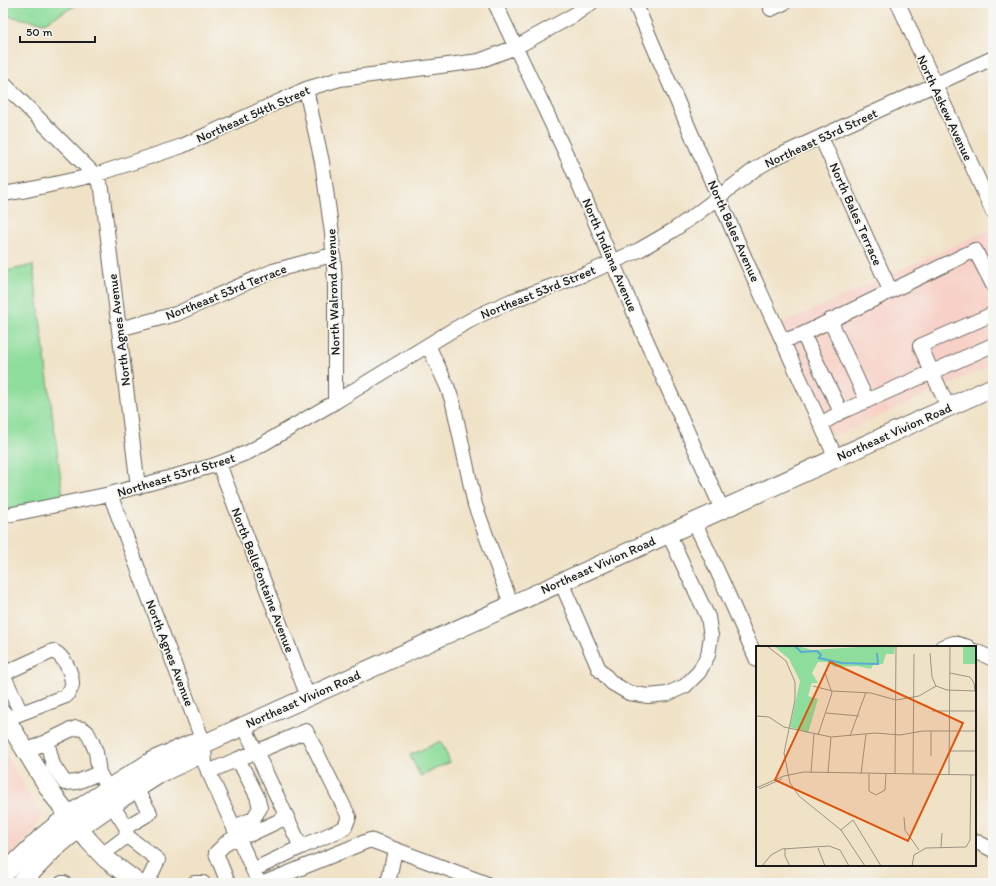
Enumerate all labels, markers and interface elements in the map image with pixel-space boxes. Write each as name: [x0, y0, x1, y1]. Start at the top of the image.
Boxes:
scale bar: [20, 18, 95, 44]
text: 50 m: [26, 25, 52, 39]
street label: North Askew Avenue: [914, 53, 976, 163]
street label: Northeast 54th Street: [194, 82, 312, 146]
street label: Northeast 53rd Street: [762, 105, 880, 171]
street label: North Bales Terrace: [827, 160, 885, 268]
street label: North Bales Avenue: [705, 178, 763, 284]
street label: North Indiana Avenue: [579, 196, 641, 314]
street label: North Walrond Avenue: [323, 228, 343, 356]
street label: Northeast 53rd Terrace: [163, 261, 289, 323]
street label: Northeast 53rd Street: [478, 262, 598, 322]
street label: North Agnes Avenue: [105, 273, 133, 387]
street label: Northeast Vivion Road: [834, 400, 954, 464]
street label: Northeast 53rd Street: [115, 450, 237, 500]
street label: North Bellefontaine Avenue: [228, 505, 298, 655]
street label: Northeast Vivion Road: [538, 533, 658, 597]
street label: North Agnes Avenue: [143, 598, 197, 708]
inset map: [756, 646, 976, 866]
street label: Northeast Vivion Road: [243, 667, 363, 731]

